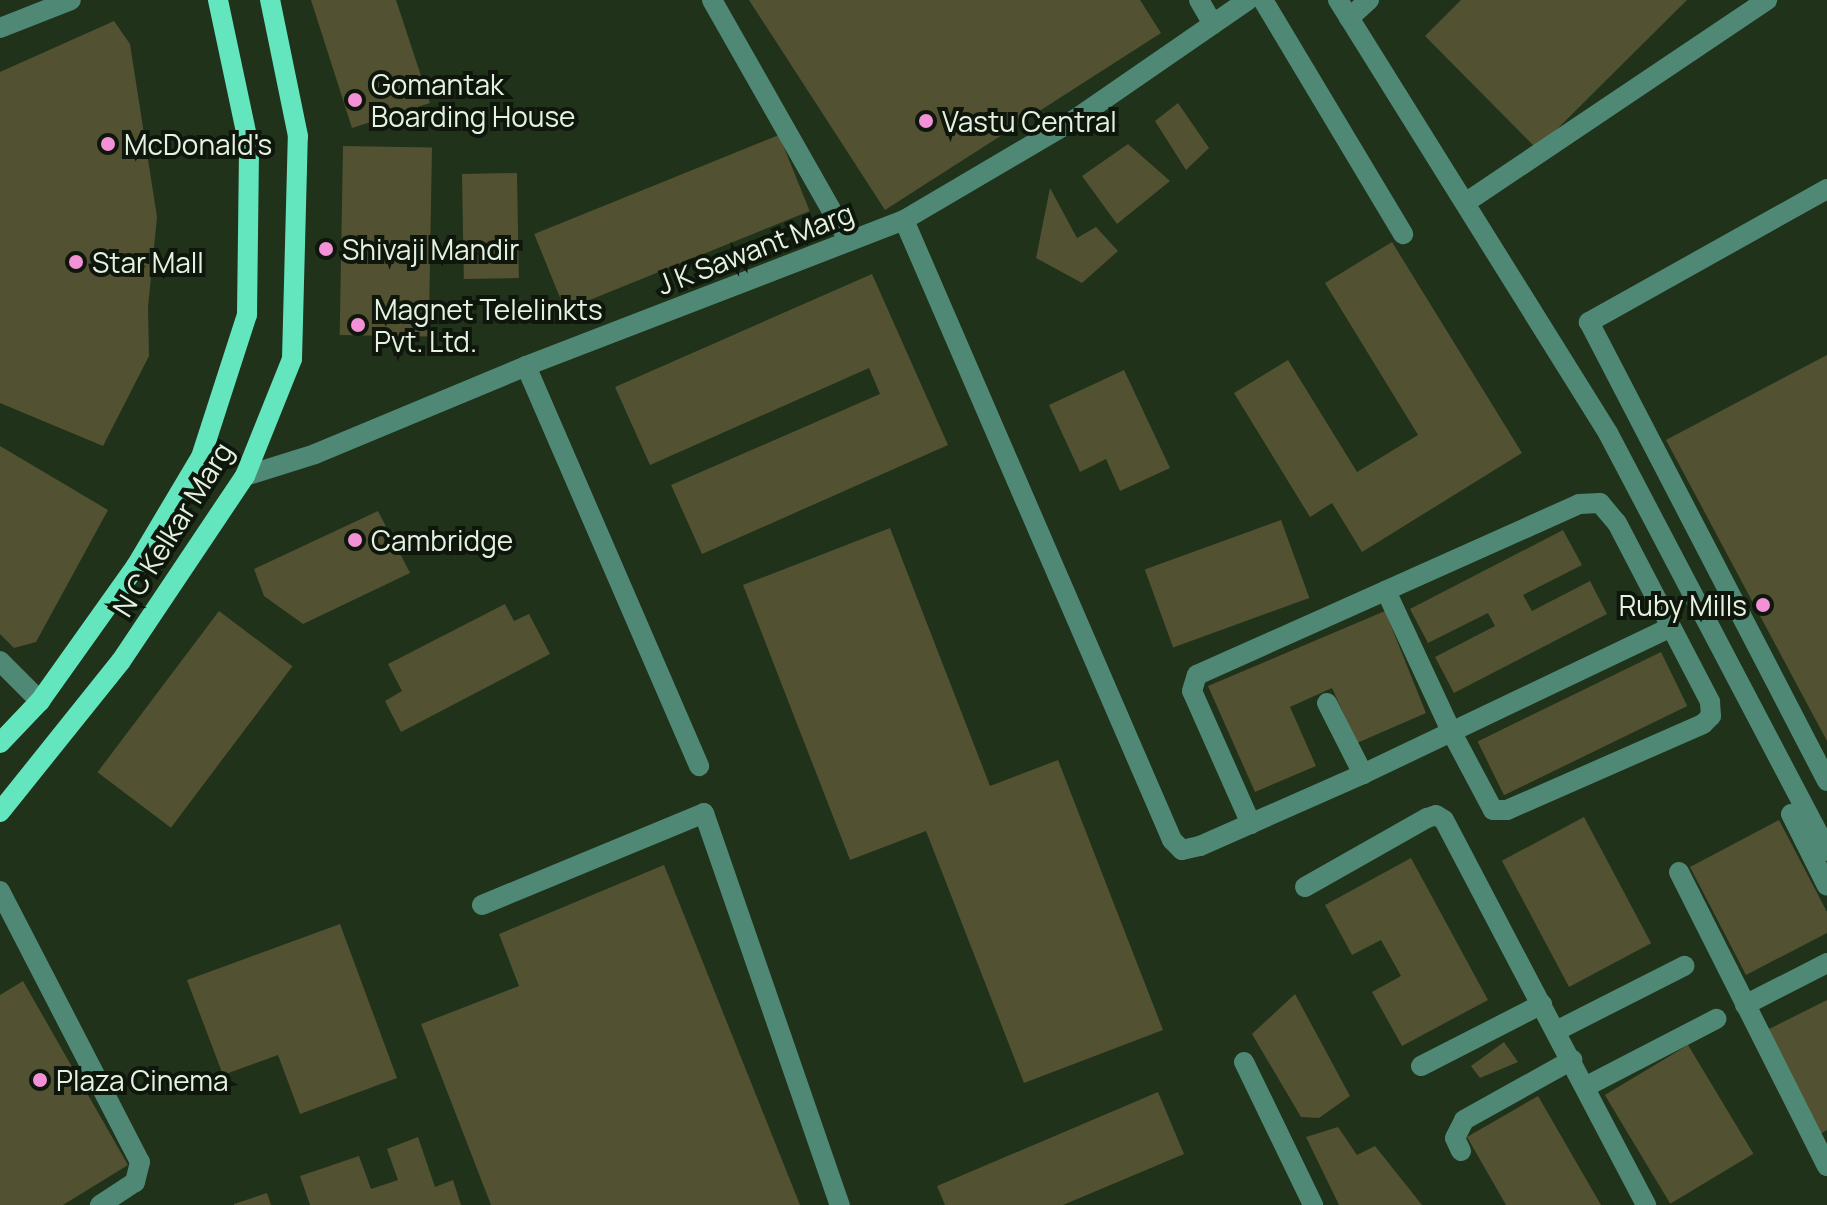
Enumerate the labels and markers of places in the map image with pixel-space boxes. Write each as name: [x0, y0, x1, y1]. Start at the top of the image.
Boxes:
place label: Gomantak Boarding House: [371, 67, 575, 133]
marker: Gomantak Boarding House: [346, 91, 364, 109]
place label: Vastu Central: [942, 104, 1117, 138]
marker: Vastu Central: [917, 112, 935, 130]
place label: McDonald's: [124, 127, 272, 161]
marker: McDonald's: [99, 135, 117, 153]
place label: Shivaji Mandir: [342, 232, 519, 266]
marker: Shivaji Mandir: [317, 240, 335, 258]
place label: Star Mall: [92, 245, 204, 279]
marker: Star Mall: [67, 253, 85, 271]
place label: Magnet Telelinkts Pvt. Ltd.: [374, 292, 603, 358]
marker: Magnet Telelinkts Pvt. Ltd.: [349, 316, 367, 334]
place label: Cambridge: [371, 523, 513, 557]
marker: Cambridge: [346, 531, 364, 549]
place label: Ruby Mills: [1619, 588, 1747, 622]
marker: Ruby Mills: [1754, 596, 1772, 614]
place label: Plaza Cinema: [56, 1063, 228, 1097]
marker: Plaza Cinema: [31, 1071, 49, 1089]

